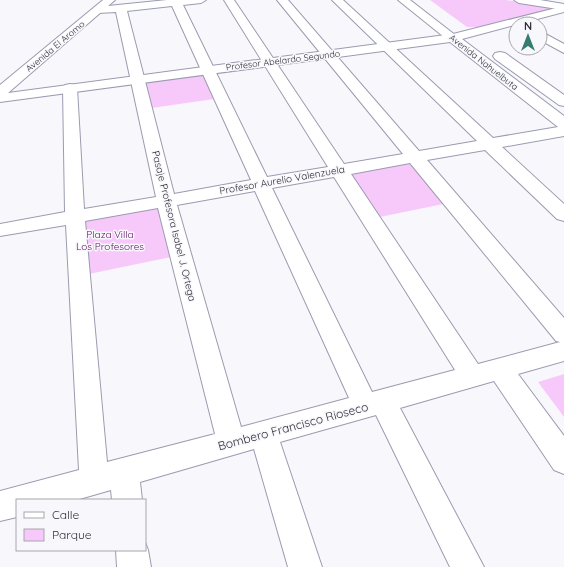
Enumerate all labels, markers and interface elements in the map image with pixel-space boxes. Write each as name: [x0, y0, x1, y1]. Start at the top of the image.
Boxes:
north arrow: [508, 16, 548, 56]
street label: Avenida El Aromo: [23, 18, 87, 74]
text: N: [524, 19, 532, 33]
street label: Avenida Nahuelbuta: [447, 32, 521, 92]
street label: Profesor Abelardo Segundo: [225, 48, 341, 72]
street label: Pasaje Profesora Isabel J. Ortega: [149, 149, 199, 303]
street label: Profesor Aurelio Valenzuela: [218, 163, 346, 197]
park label: Plaza Villa Los Profesores: [76, 228, 144, 253]
street label: Bombero Francisco Rioseco: [216, 399, 370, 453]
legend: [16, 499, 146, 551]
text: Calle: [52, 507, 80, 522]
text: Parque: [52, 527, 92, 542]

